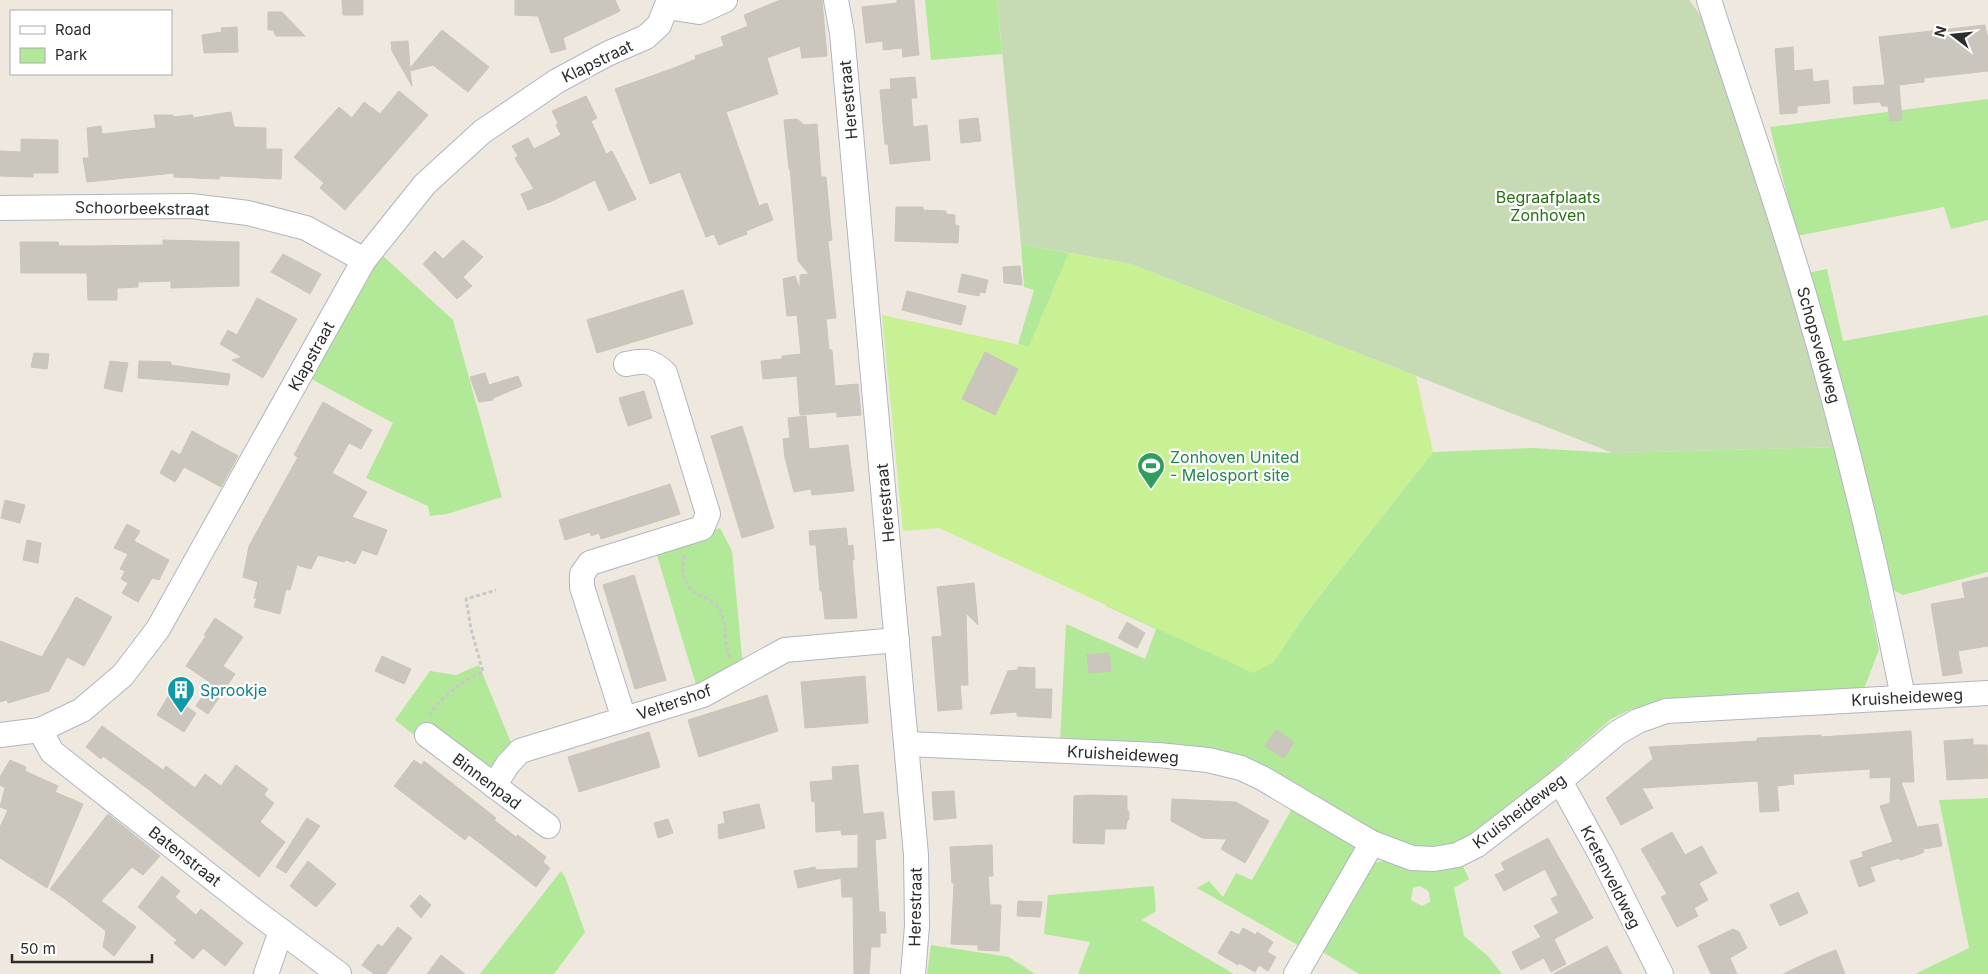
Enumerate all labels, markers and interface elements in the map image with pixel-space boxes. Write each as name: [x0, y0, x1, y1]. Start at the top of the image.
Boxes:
legend: [10, 10, 172, 75]
north arrow: [1928, 10, 1978, 60]
text: Road: [55, 20, 91, 39]
text: N: [1930, 24, 1950, 39]
street label: Klapstraat: [558, 35, 636, 87]
text: Park: [55, 45, 88, 64]
street label: Herestraat: [835, 60, 861, 140]
park label: Begraafplaats Zonhoven: [1496, 187, 1600, 225]
street label: Schoorbeekstraat: [75, 197, 209, 219]
street label: Schopsveldweg: [1793, 284, 1845, 406]
street label: Klapstraat: [284, 318, 338, 394]
place label: Zonhoven United - Melosport site: [1170, 447, 1299, 485]
sports icon: Zonhoven United - Melosport site: [1136, 451, 1166, 490]
street label: Herestraat: [872, 463, 898, 543]
building icon: Sprookje: [166, 675, 196, 714]
place label: Sprookje: [200, 680, 267, 700]
street label: Veltershof: [634, 680, 714, 724]
street label: Kruisheideweg: [1851, 684, 1963, 710]
street label: Kruisheideweg: [1067, 741, 1179, 767]
street label: Binnenpad: [449, 749, 525, 813]
street label: Kruisheideweg: [1468, 769, 1570, 853]
street label: Batenstraat: [145, 822, 225, 890]
street label: Kretenveldweg: [1576, 822, 1646, 932]
street label: Herestraat: [904, 867, 926, 947]
scale bar: [12, 932, 152, 964]
text: 50 m: [20, 939, 56, 958]

